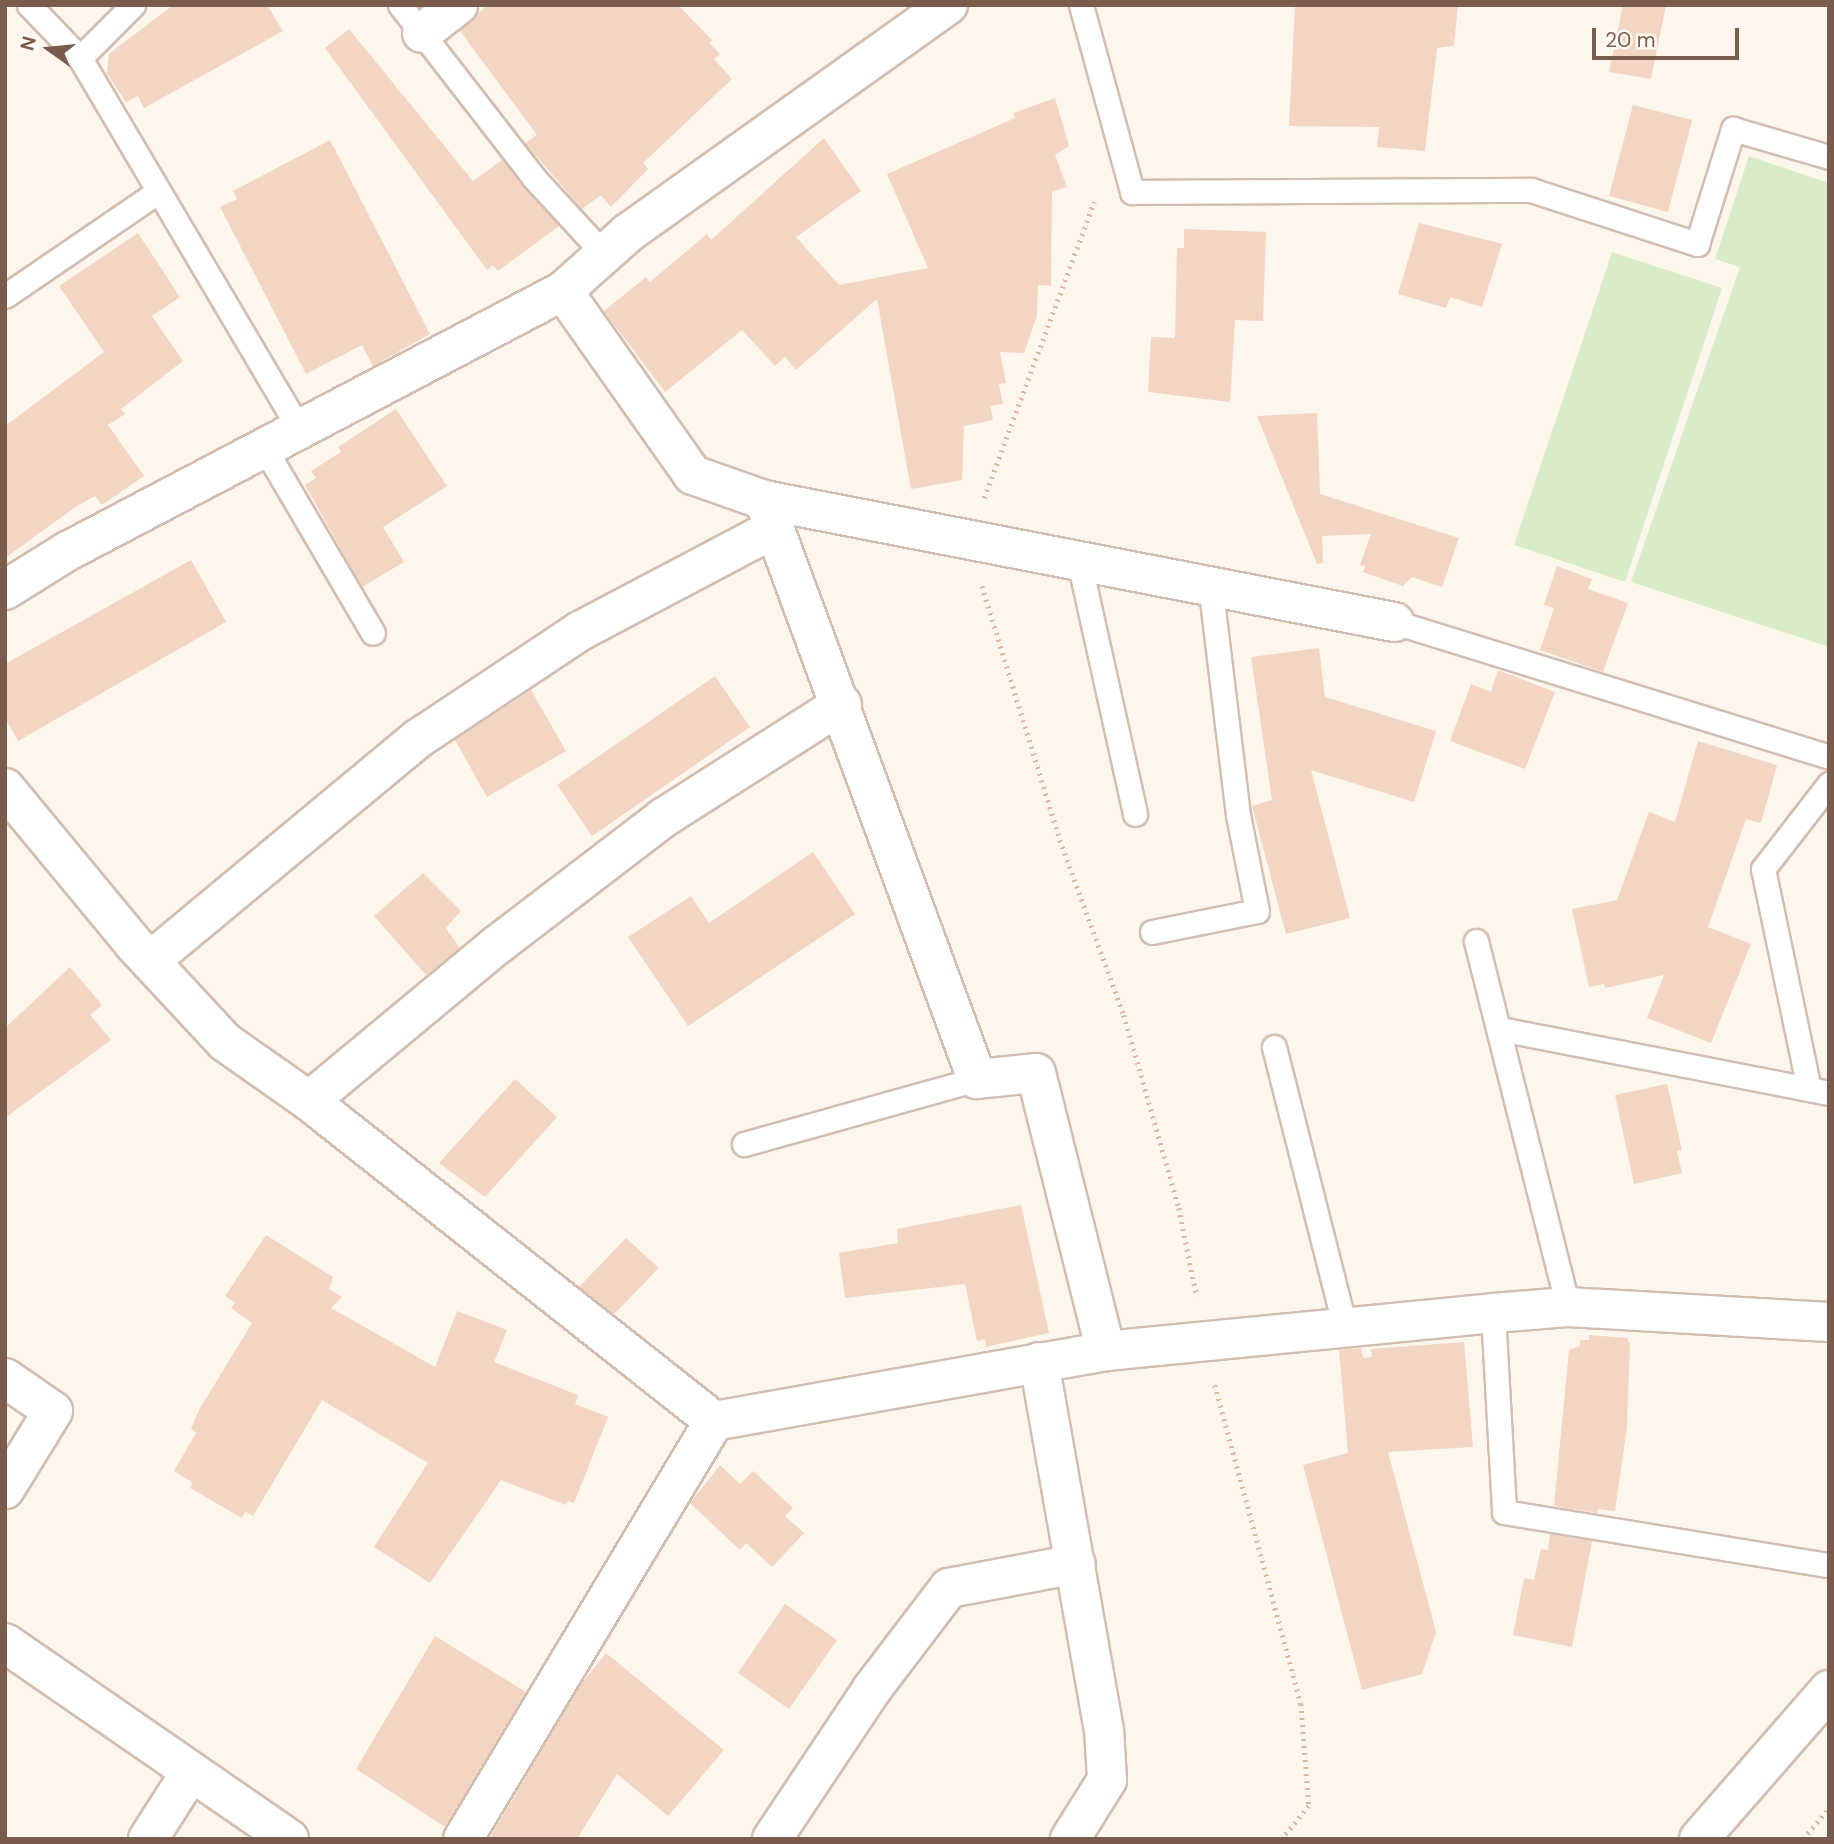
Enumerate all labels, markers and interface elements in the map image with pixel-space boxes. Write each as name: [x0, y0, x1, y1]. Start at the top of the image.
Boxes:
north arrow: [14, 14, 84, 84]
scale bar: [1596, 14, 1743, 58]
text: 20 m: [1605, 26, 1656, 54]
text: N: [14, 34, 42, 53]

